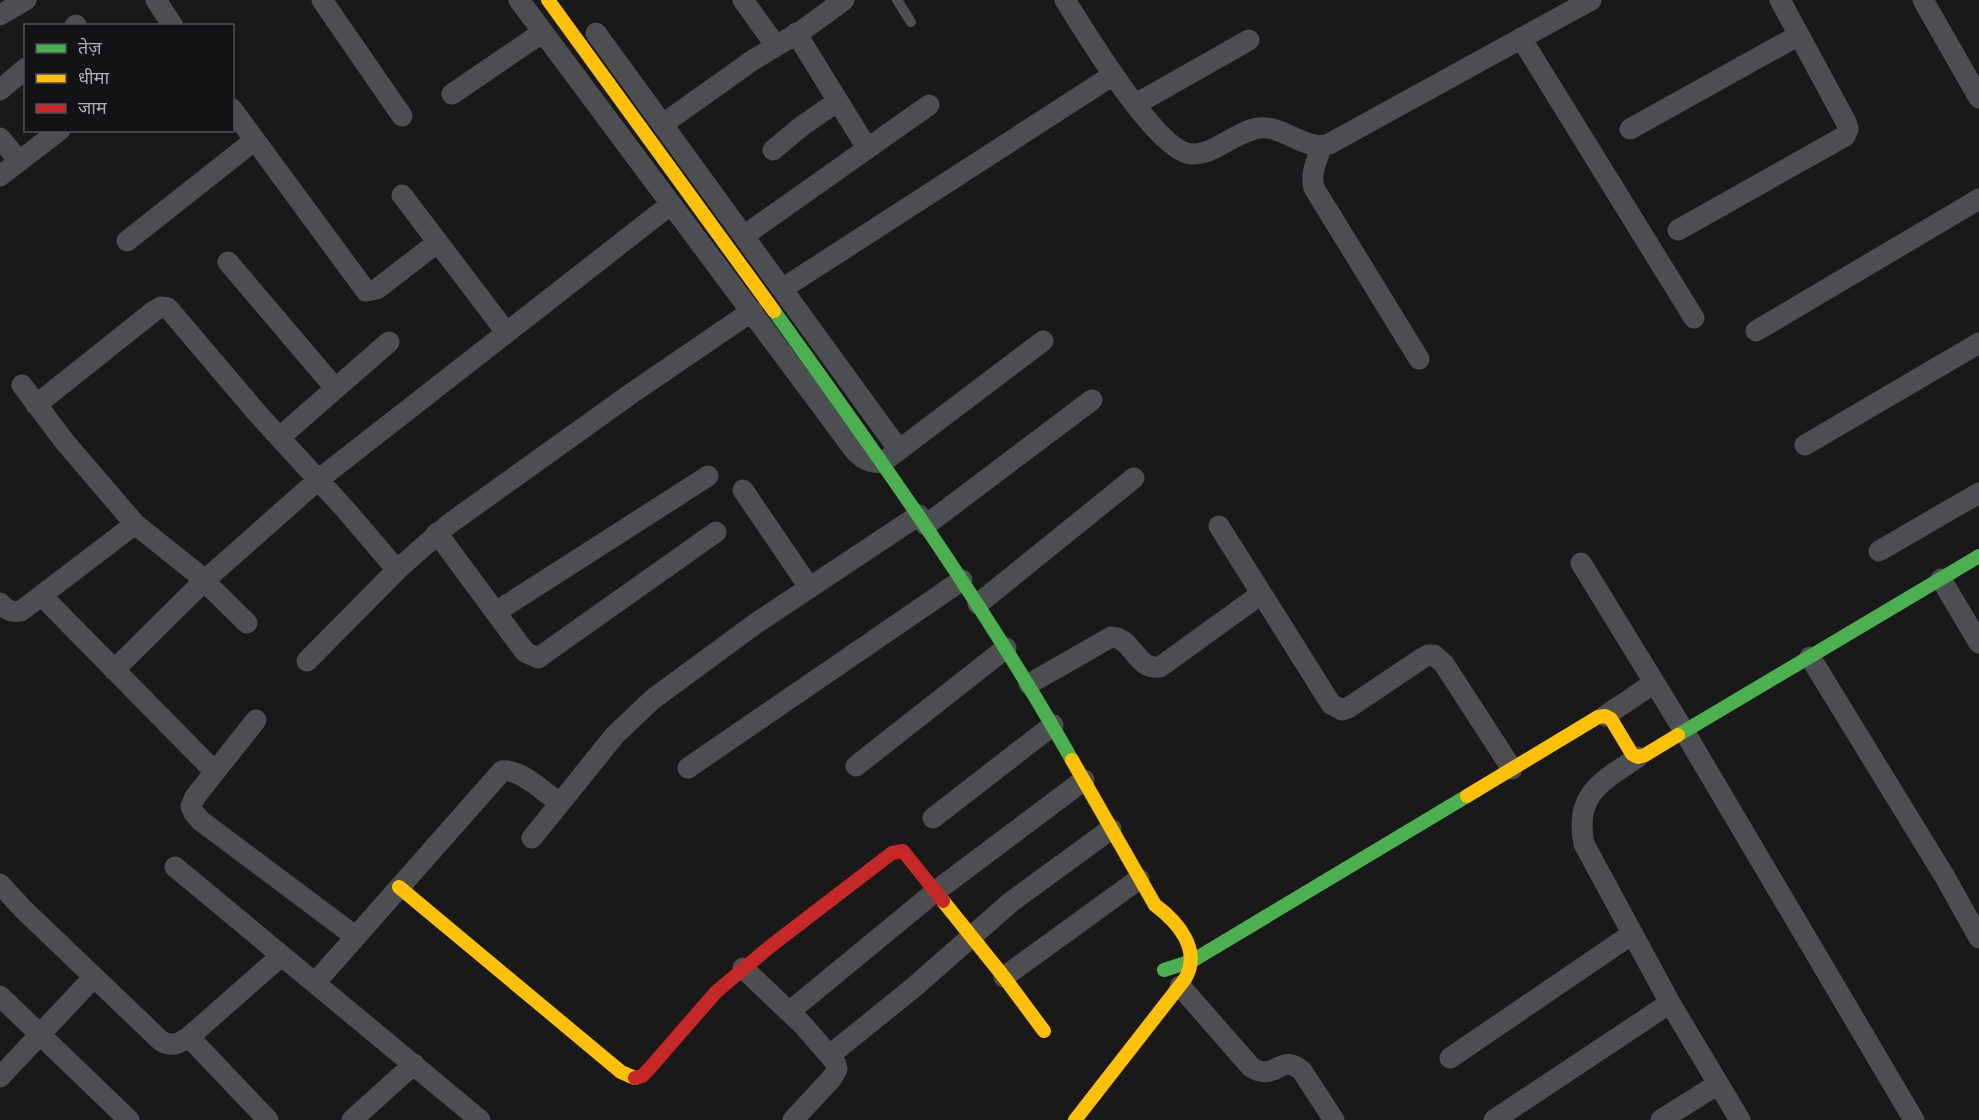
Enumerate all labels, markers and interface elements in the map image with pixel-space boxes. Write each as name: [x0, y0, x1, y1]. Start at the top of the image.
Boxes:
legend: [24, 24, 234, 132]
text: तेज़: [78, 37, 102, 58]
text: धीमा: [78, 67, 109, 88]
text: जाम: [78, 97, 108, 118]

